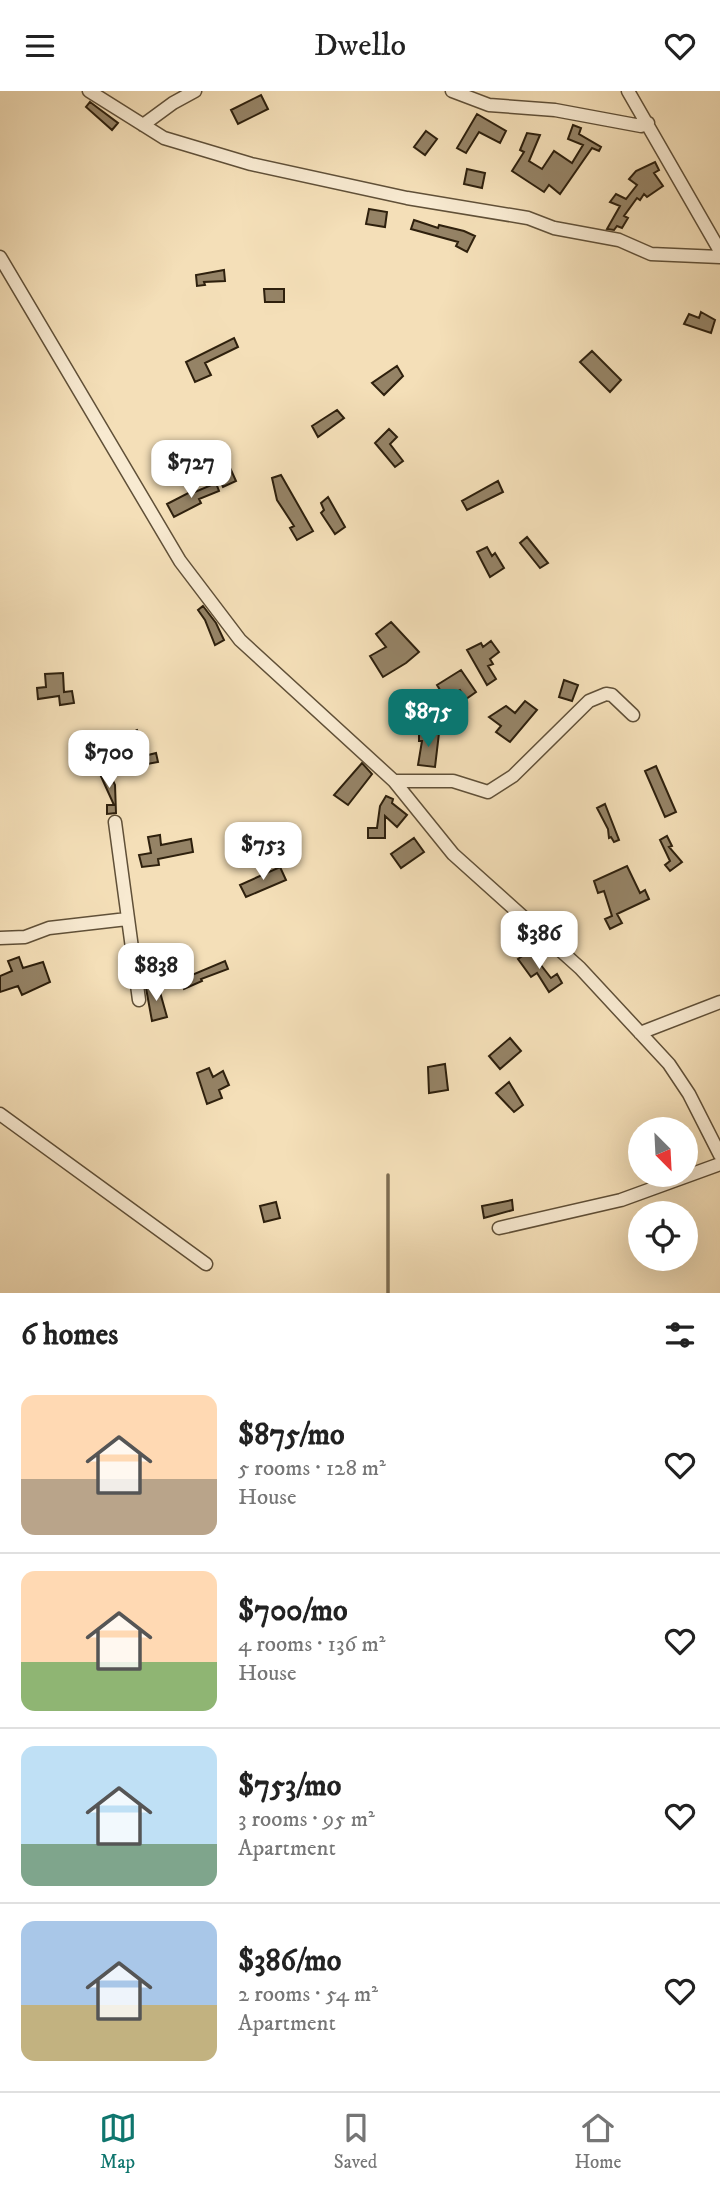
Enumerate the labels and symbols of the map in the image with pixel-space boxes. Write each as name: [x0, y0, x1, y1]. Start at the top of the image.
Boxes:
pin: $727: [150, 441, 232, 500]
pin: $875: [387, 689, 469, 749]
pin: $700: [68, 731, 150, 790]
pin: $753: [222, 823, 304, 882]
pin: $386: [498, 911, 580, 971]
pin: $838: [115, 943, 197, 1003]
north arrow: [628, 1117, 698, 1187]

